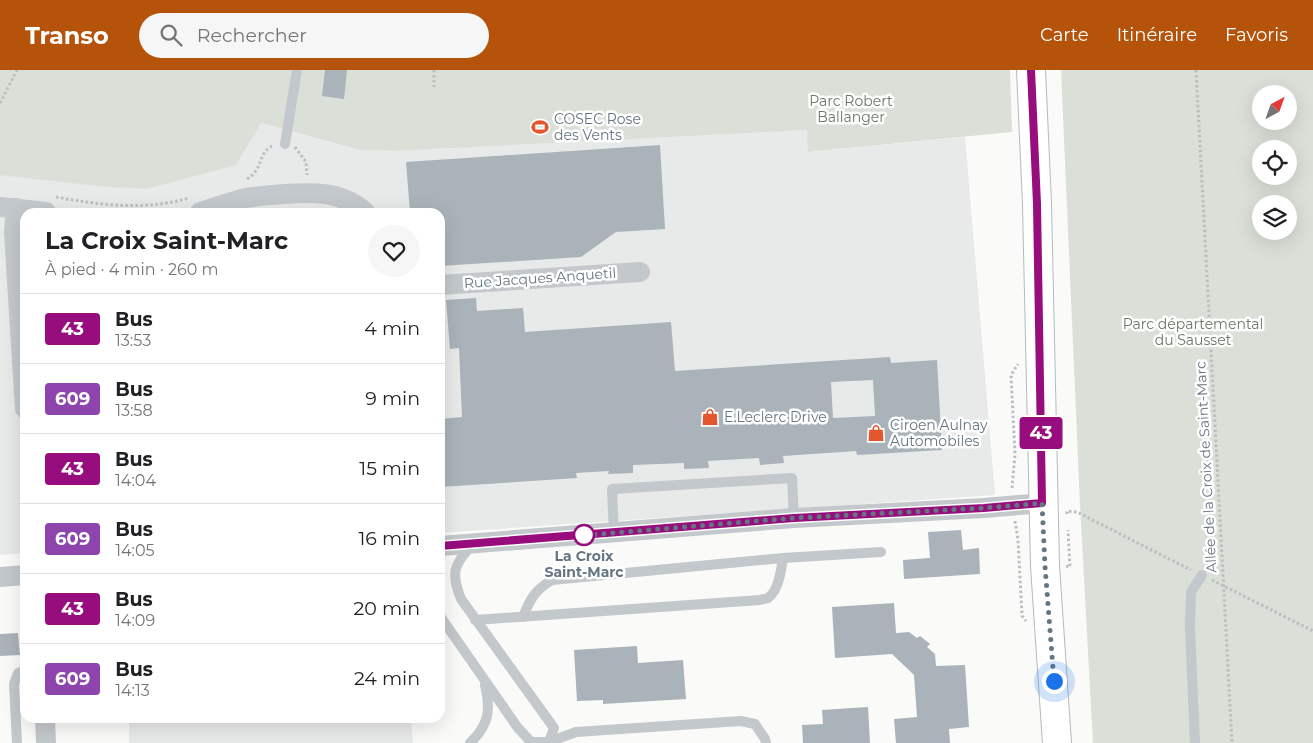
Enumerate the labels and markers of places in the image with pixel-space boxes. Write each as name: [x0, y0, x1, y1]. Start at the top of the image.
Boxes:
place label: COSEC Rose des Vents: [554, 110, 641, 144]
sports icon: COSEC Rose des Vents: [530, 117, 550, 137]
shop icon: E.Leclerc Drive: [700, 407, 720, 427]
place label: E.Leclerc Drive: [724, 408, 827, 426]
place label: Ciroen Aulnay Automobiles: [890, 416, 988, 450]
shop icon: Ciroen Aulnay Automobiles: [866, 423, 886, 443]
marker: La Croix Saint-Marc: [573, 524, 595, 546]
place label: La Croix Saint-Marc: [544, 547, 624, 581]

